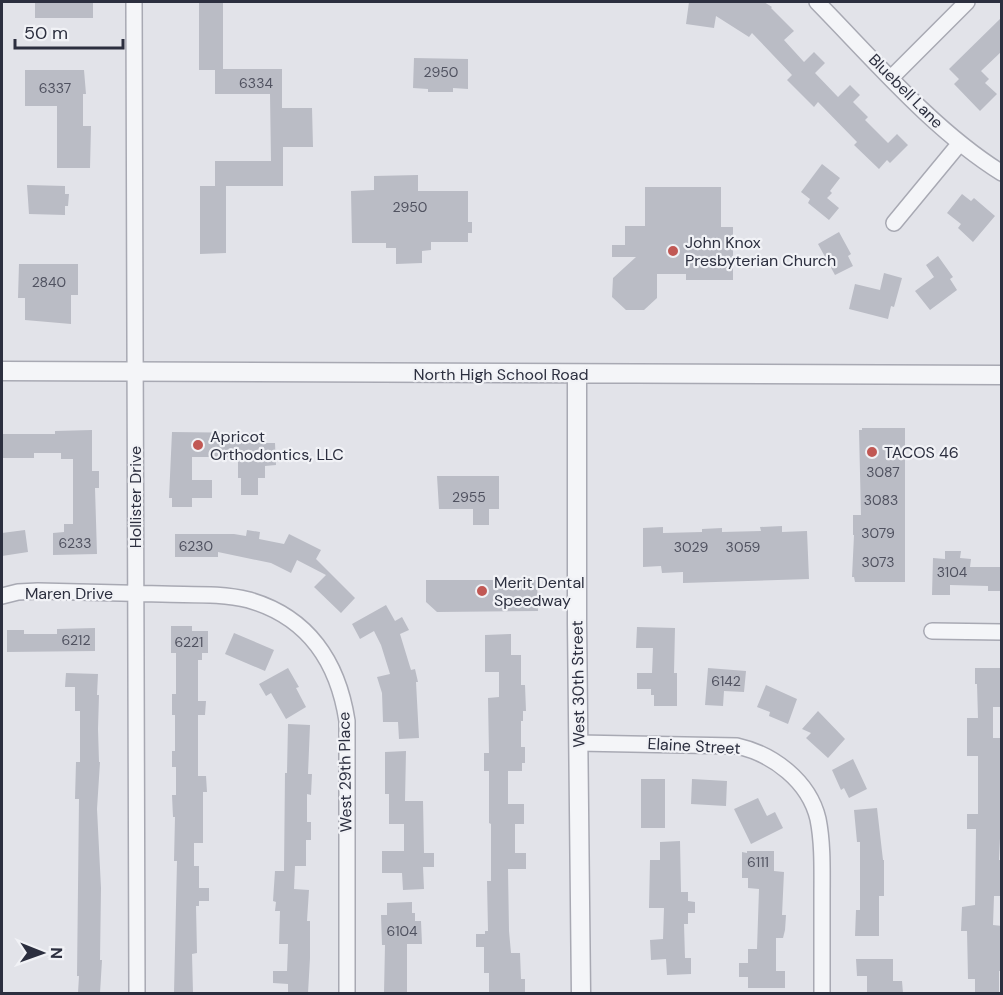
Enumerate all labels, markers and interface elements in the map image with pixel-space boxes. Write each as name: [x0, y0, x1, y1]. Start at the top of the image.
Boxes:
scale bar: [15, 12, 123, 50]
text: 50 m: [24, 21, 68, 45]
street label: Bluebell Lane: [864, 49, 948, 133]
house number: 2950: [424, 63, 458, 81]
house number: 6334: [239, 74, 273, 92]
house number: 6337: [39, 79, 71, 97]
house number: 2950: [393, 198, 427, 216]
place label: John Knox Presbyterian Church: [685, 232, 836, 271]
marker: John Knox Presbyterian Church: [666, 244, 680, 258]
house number: 2840: [32, 273, 66, 291]
street label: North High School Road: [414, 364, 589, 385]
place label: Apricot Orthodontics, LLC: [210, 426, 344, 465]
marker: Apricot Orthodontics, LLC: [191, 438, 205, 452]
place label: TACOS 46: [884, 442, 959, 463]
marker: TACOS 46: [865, 445, 879, 459]
street label: Hollister Drive: [125, 446, 146, 548]
house number: 3087: [866, 463, 900, 481]
house number: 2955: [452, 488, 486, 506]
house number: 3083: [864, 491, 898, 509]
house number: 3079: [861, 524, 895, 542]
house number: 6233: [58, 534, 92, 552]
house number: 6230: [179, 537, 213, 555]
house number: 3029: [674, 538, 708, 556]
house number: 3059: [726, 538, 761, 556]
house number: 3073: [861, 553, 895, 571]
house number: 3104: [937, 563, 968, 581]
place label: Merit Dental Speedway: [494, 572, 585, 611]
street label: Maren Drive: [25, 583, 113, 604]
marker: Merit Dental Speedway: [475, 584, 489, 598]
street label: West 30th Street: [566, 620, 590, 748]
house number: 6212: [62, 631, 90, 649]
house number: 6221: [175, 633, 203, 651]
house number: 6142: [711, 672, 741, 690]
street label: West 29th Place: [333, 712, 357, 832]
street label: Elaine Street: [647, 733, 741, 759]
house number: 6111: [747, 853, 769, 871]
house number: 6104: [386, 922, 418, 940]
north arrow: [12, 923, 72, 983]
text: N: [46, 947, 67, 959]

